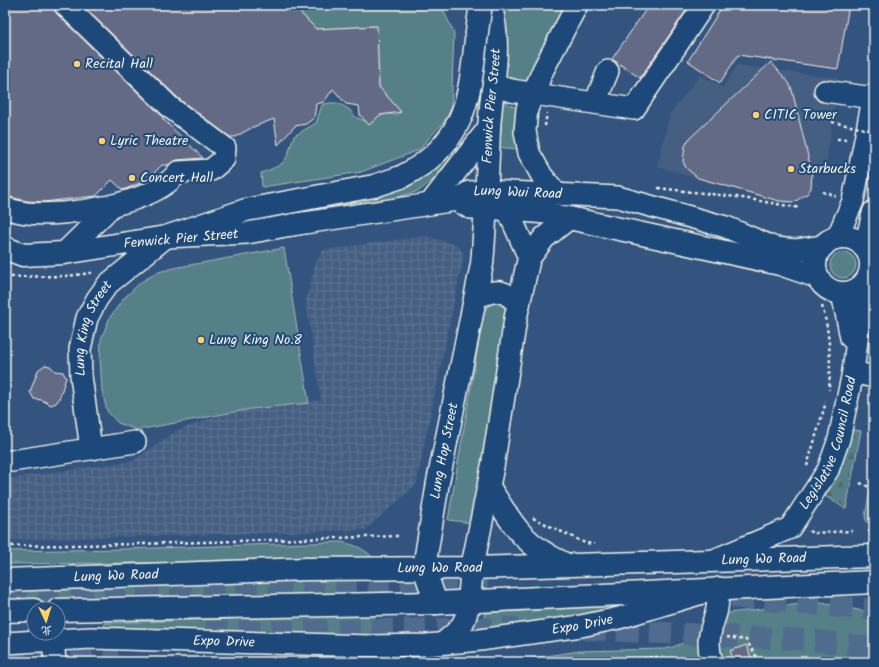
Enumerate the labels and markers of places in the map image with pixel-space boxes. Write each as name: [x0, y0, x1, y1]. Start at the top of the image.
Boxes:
place label: Recital Hall: [85, 53, 153, 75]
marker: Recital Hall: [72, 59, 82, 69]
place label: CITIC Tower: [764, 104, 838, 126]
marker: CITIC Tower: [751, 110, 761, 120]
place label: Lyric Theatre: [110, 130, 189, 152]
marker: Lyric Theatre: [97, 136, 107, 146]
place label: Starbucks: [799, 158, 856, 180]
marker: Starbucks: [786, 164, 796, 174]
place label: Concert Hall: [140, 167, 214, 189]
marker: Concert Hall: [127, 173, 137, 183]
place label: Lung King No.8: [209, 329, 303, 351]
marker: Lung King No.8: [196, 335, 206, 345]

